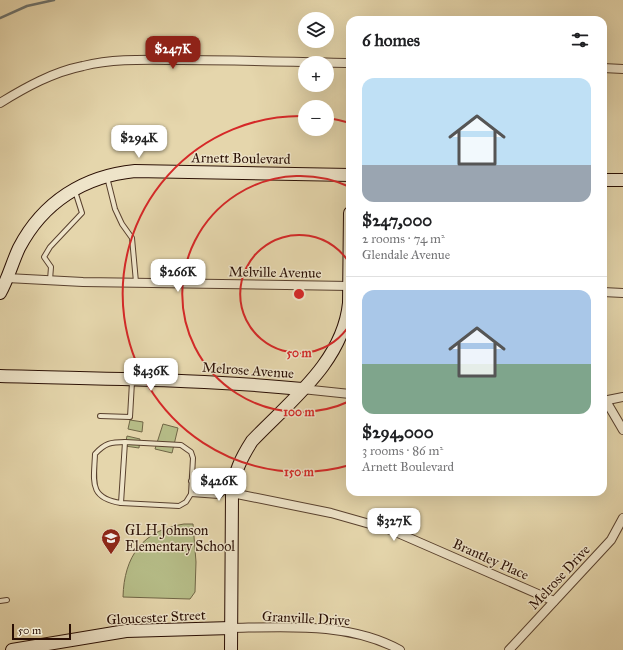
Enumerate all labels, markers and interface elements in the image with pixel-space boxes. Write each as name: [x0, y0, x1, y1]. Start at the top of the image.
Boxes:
map controls: [298, 12, 334, 136]
button: layers: [298, 12, 334, 48]
icon: filters: [569, 29, 591, 51]
text: 6 homes: [362, 30, 420, 51]
pin: $247K: [145, 36, 201, 70]
text: $247K: [154, 41, 192, 57]
button: +: [298, 56, 334, 92]
button: −: [298, 100, 334, 136]
icon: home: [441, 104, 513, 176]
pin: $294K: [111, 125, 167, 159]
text: $294K: [120, 130, 158, 146]
street label: Arnett Boulevard: [190, 149, 291, 168]
text: $247,000: [362, 210, 432, 231]
text: 2 rooms · 74 m²: [362, 231, 445, 247]
text: Glendale Avenue: [362, 247, 450, 263]
pin: $266K: [150, 259, 206, 293]
street label: Melville Avenue: [228, 263, 322, 282]
text: $266K: [160, 264, 196, 280]
centre of rings: [292, 287, 306, 301]
icon: home: [441, 316, 513, 388]
text: 50 m: [286, 346, 313, 360]
pin: $436K: [123, 358, 179, 392]
street label: Melrose Avenue: [201, 359, 295, 382]
text: $436K: [133, 363, 169, 379]
text: 100 m: [283, 405, 316, 419]
text: $294,000: [362, 422, 434, 443]
text: 3 rooms · 86 m²: [362, 443, 443, 459]
text: Arnett Boulevard: [362, 459, 454, 475]
text: 150 m: [284, 465, 315, 479]
pin: $426K: [191, 468, 247, 502]
text: $426K: [200, 473, 238, 489]
pin: $327K: [366, 508, 422, 542]
text: $327K: [376, 513, 412, 529]
place label: GLH Johnson Elementary School: [125, 522, 235, 555]
school or university icon: GLH Johnson Elementary School: [100, 527, 122, 555]
street label: Brantley Place: [450, 535, 532, 584]
street label: Melrose Drive: [525, 541, 594, 613]
street label: Gloucester Street: [106, 606, 206, 629]
street label: Granville Drive: [262, 608, 351, 629]
scale bar: [12, 622, 71, 641]
text: 50 m: [18, 624, 41, 637]

